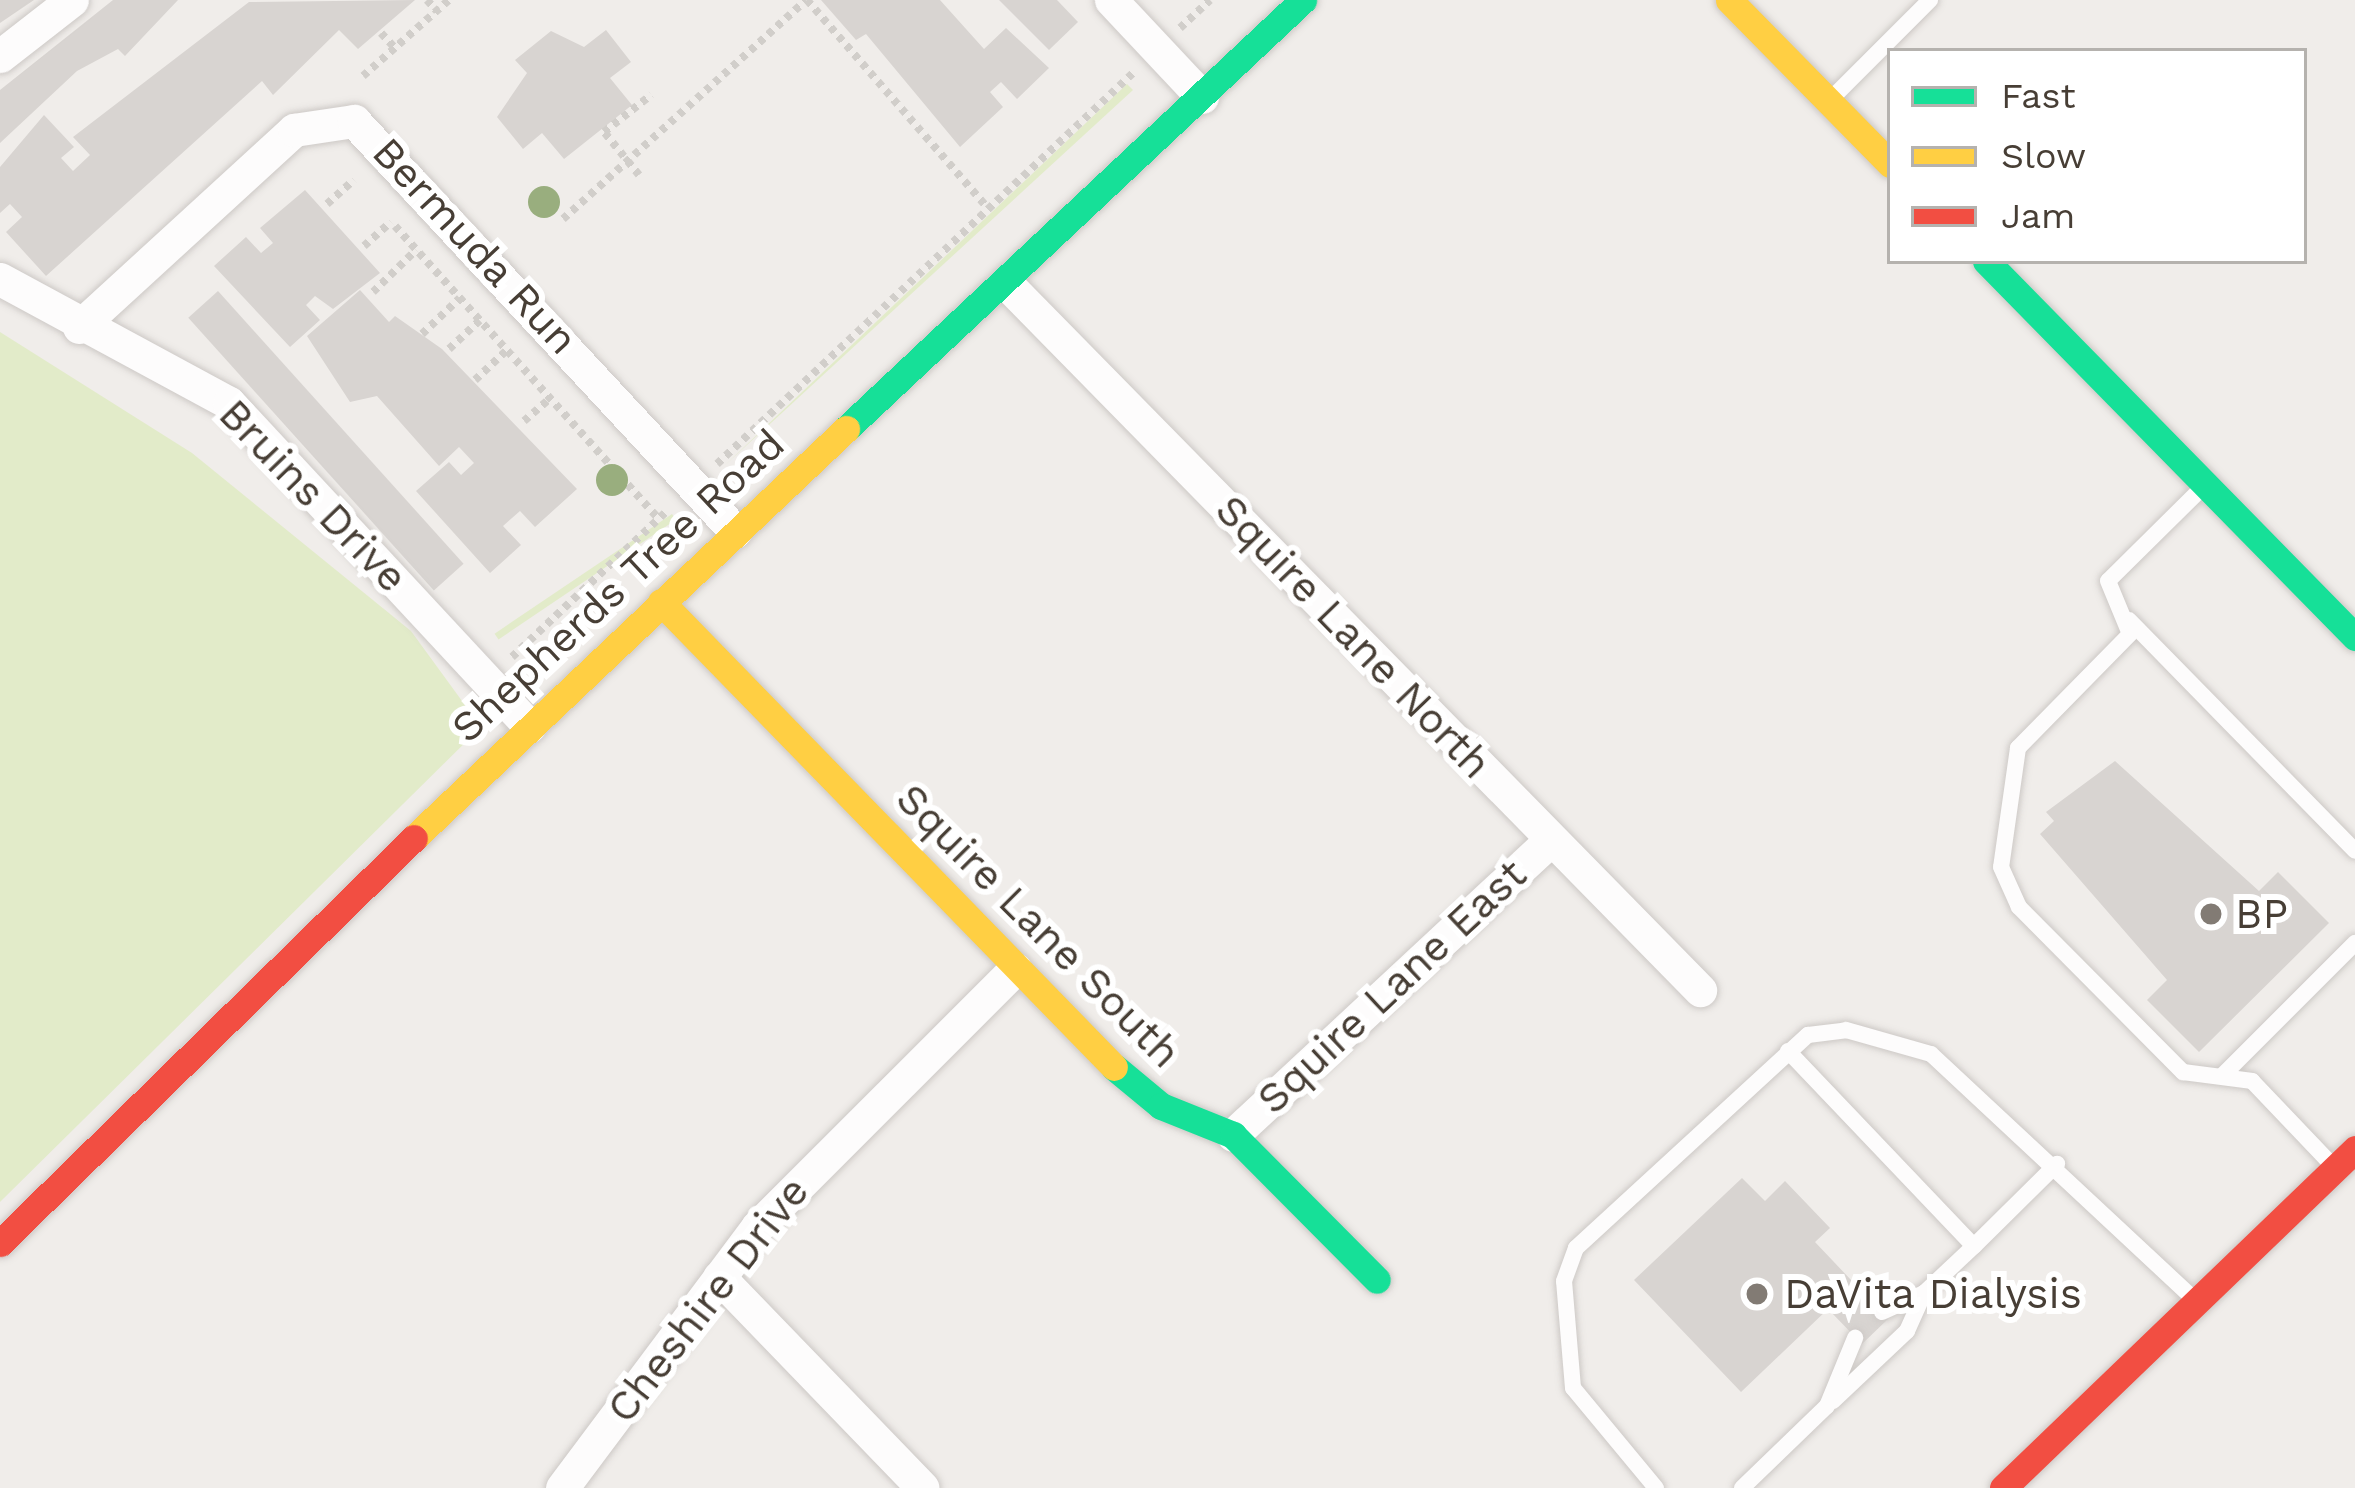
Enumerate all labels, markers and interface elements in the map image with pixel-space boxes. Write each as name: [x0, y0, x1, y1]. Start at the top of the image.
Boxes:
legend: [1887, 48, 2307, 264]
text: Fast: [2001, 75, 2076, 117]
street label: Bermuda Run: [362, 127, 588, 365]
text: Slow: [2001, 135, 2086, 177]
text: Jam: [2001, 195, 2075, 237]
street label: Bruins Drive: [209, 389, 417, 603]
street label: Shepherds Tree Road: [441, 418, 795, 754]
street label: Squire Lane North: [1205, 485, 1501, 789]
street label: Squire Lane South: [886, 774, 1190, 1078]
street label: Squire Lane East: [1247, 850, 1537, 1124]
place label: BP: [2235, 889, 2288, 939]
marker: BP: [2198, 901, 2224, 927]
street label: Cheshire Drive: [596, 1167, 820, 1433]
place label: DaVita Dialysis: [1784, 1269, 2083, 1319]
marker: DaVita Dialysis: [1741, 1278, 1773, 1310]

